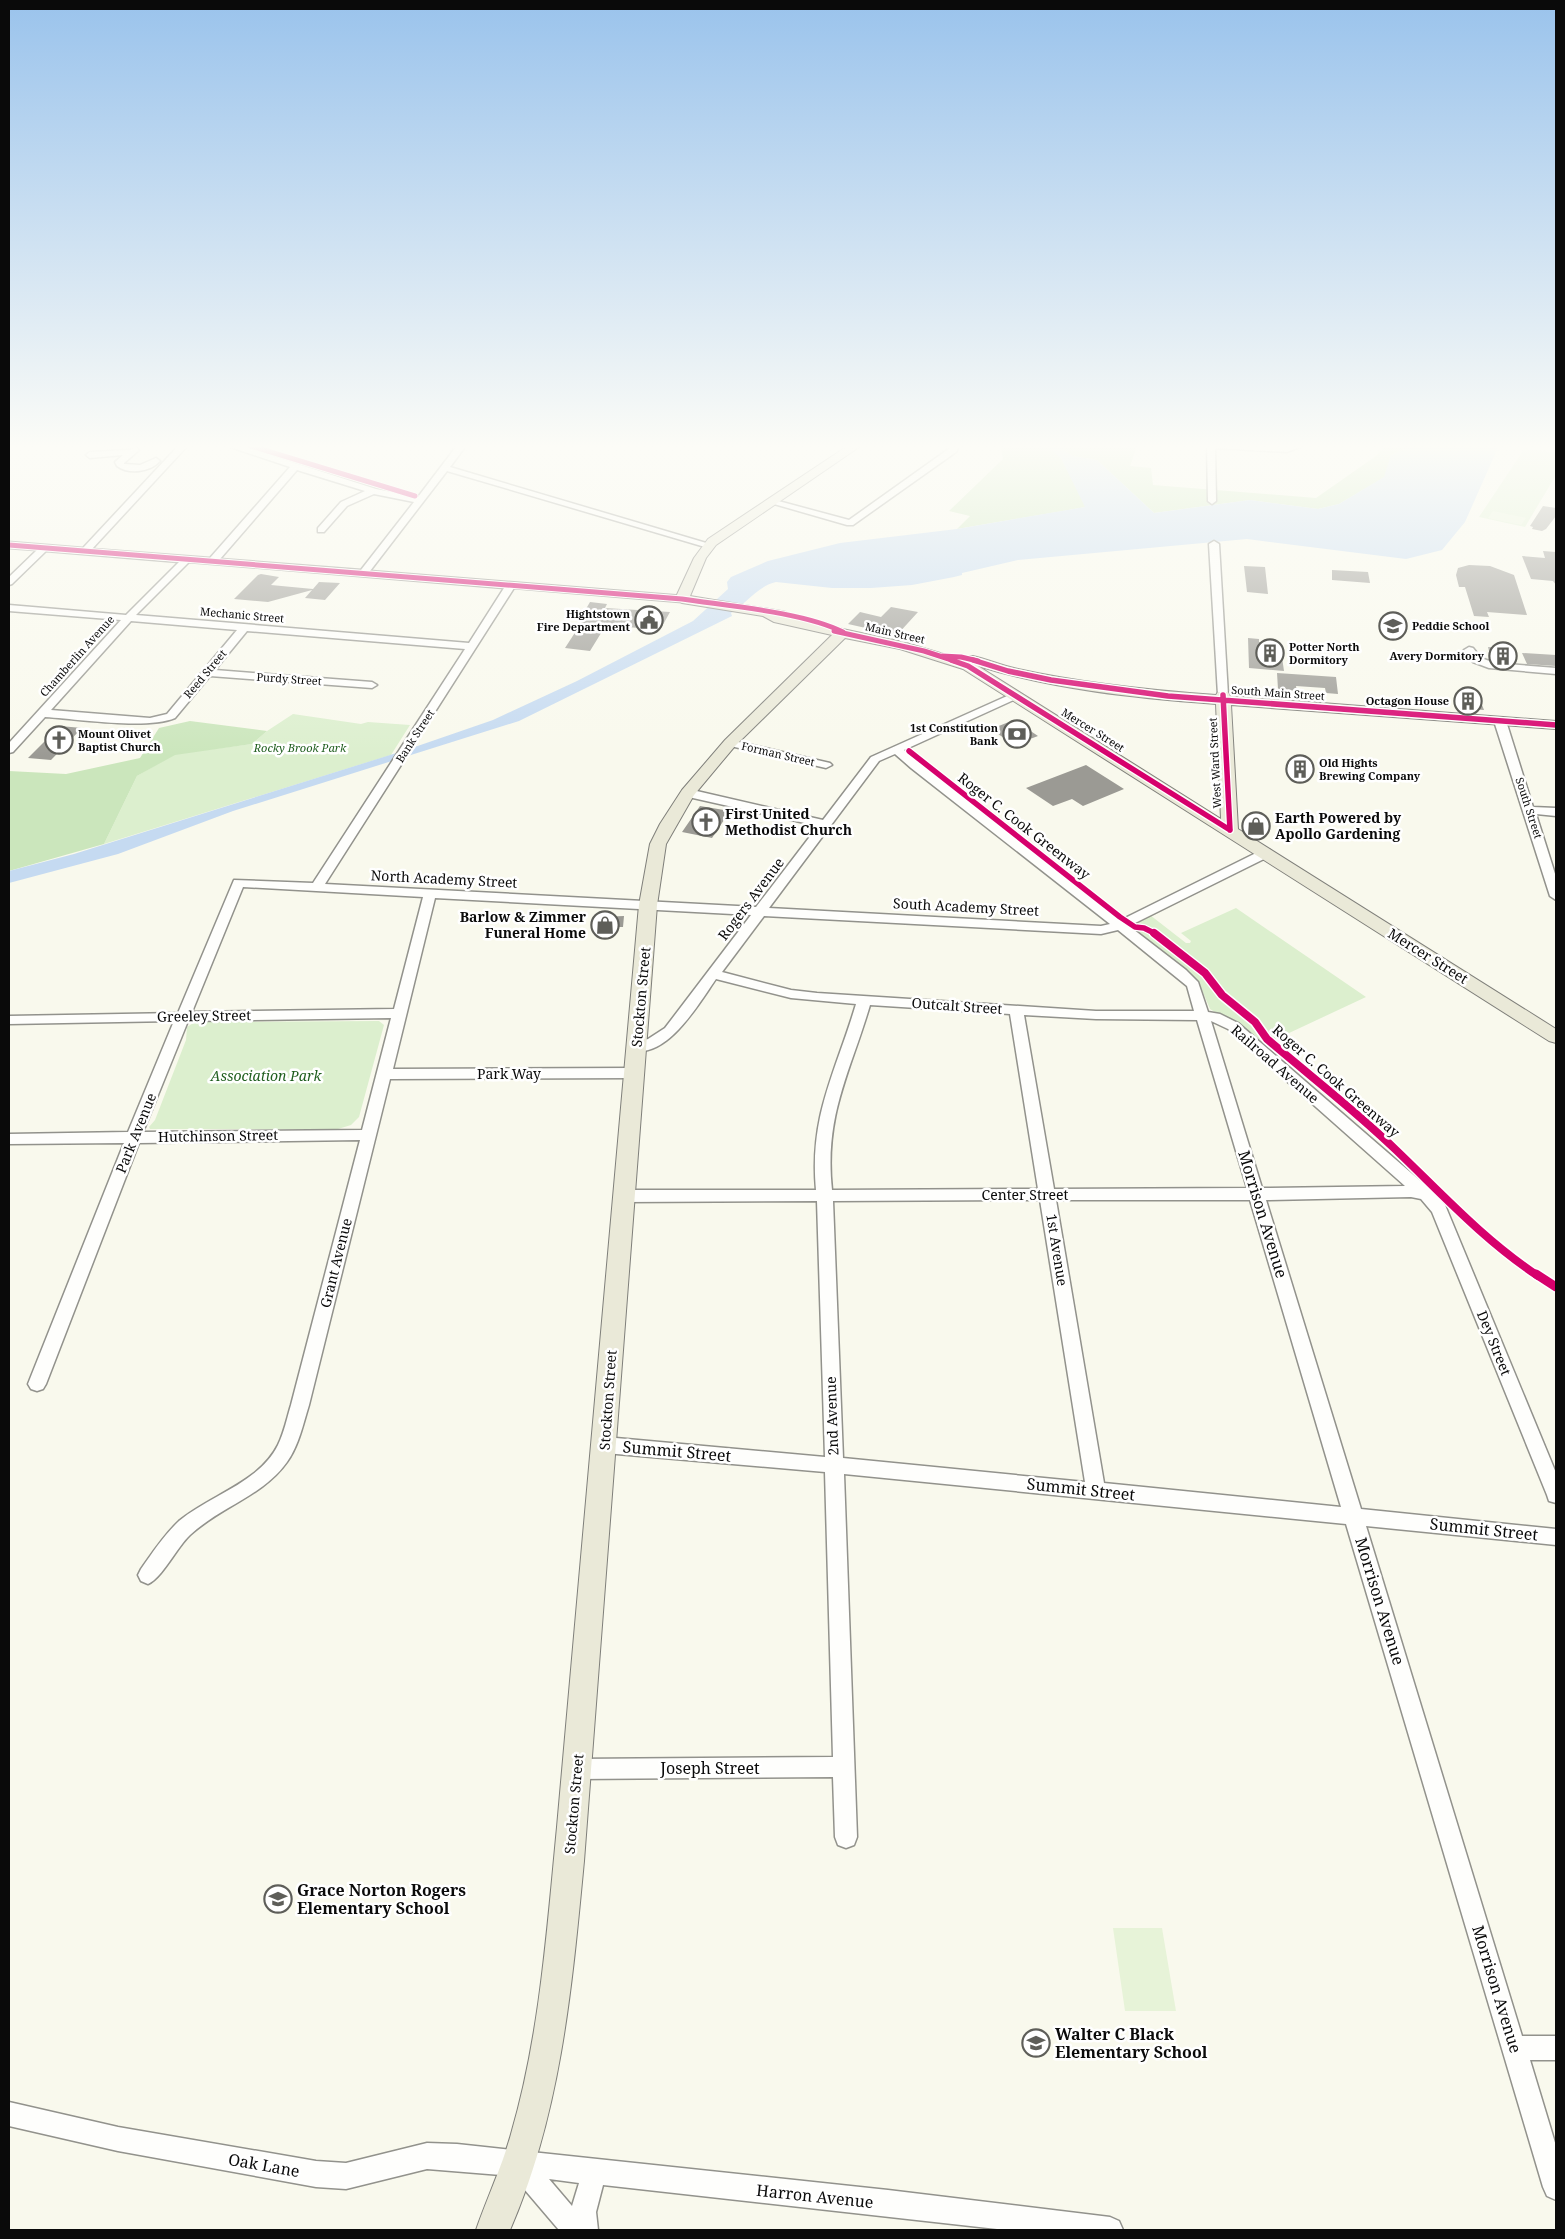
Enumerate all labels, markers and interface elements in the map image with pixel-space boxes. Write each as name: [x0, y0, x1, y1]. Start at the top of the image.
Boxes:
street label: Mechanic Street: [199, 603, 285, 626]
public building icon: Hightstown Fire Department: [634, 605, 664, 635]
place label: Hightstown Fire Department: [537, 606, 631, 634]
school or university icon: Peddie School: [1378, 611, 1408, 641]
street label: Chamberlin Avenue: [36, 612, 117, 699]
street label: Main Street: [864, 618, 926, 647]
place label: Peddie School: [1412, 618, 1490, 633]
building icon: Potter North Dormitory: [1255, 638, 1285, 668]
place label: Potter North Dormitory: [1289, 639, 1360, 667]
building icon: Avery Dormitory: [1488, 641, 1518, 671]
street label: Reed Street: [180, 646, 229, 701]
place label: Avery Dormitory: [1389, 648, 1485, 663]
street label: Purdy Street: [256, 669, 322, 688]
street label: South Main Street: [1231, 682, 1325, 703]
building icon: Octagon House: [1453, 686, 1483, 716]
place label: Octagon House: [1366, 693, 1449, 708]
street label: Mercer Street: [1059, 704, 1128, 755]
street label: Bank Street: [392, 706, 437, 765]
street label: West Ward Street: [1205, 717, 1224, 809]
bank icon: 1st Constitution Bank: [1002, 719, 1032, 749]
place label: 1st Constitution Bank: [910, 720, 999, 748]
church icon: Mount Olivet Baptist Church: [44, 725, 74, 755]
place label: Mount Olivet Baptist Church: [78, 726, 162, 754]
street label: Forman Street: [740, 738, 816, 769]
park label: Rocky Brook Park: [253, 740, 347, 755]
building icon: Old Hights Brewing Company: [1285, 754, 1315, 784]
place label: Old Hights Brewing Company: [1319, 755, 1421, 783]
street label: Roger C. Cook Greenway: [954, 768, 1094, 883]
street label: South Street: [1512, 775, 1546, 841]
place label: First United Methodist Church: [725, 804, 852, 839]
church icon: First United Methodist Church: [691, 807, 721, 837]
place label: Earth Powered by Apollo Gardening: [1275, 808, 1402, 843]
shop icon: Earth Powered by Apollo Gardening: [1241, 811, 1271, 841]
street label: Rogers Avenue: [713, 853, 788, 944]
street label: North Academy Street: [370, 865, 518, 892]
street label: South Academy Street: [893, 893, 1040, 920]
place label: Barlow & Zimmer Funeral Home: [460, 907, 587, 942]
shop icon: Barlow & Zimmer Funeral Home: [590, 910, 620, 940]
street label: Mercer Street: [1385, 923, 1472, 988]
street label: Stockton Street: [627, 946, 654, 1048]
street label: Outcalt Street: [911, 993, 1003, 1018]
street label: Greeley Street: [157, 1005, 251, 1026]
street label: Railroad Avenue: [1227, 1020, 1323, 1107]
street label: Roger C. Cook Greenway: [1269, 1020, 1404, 1141]
street label: Park Way: [477, 1064, 541, 1083]
park label: Association Park: [210, 1066, 322, 1085]
street label: Park Avenue: [111, 1090, 160, 1176]
street label: Hutchinson Street: [158, 1125, 278, 1146]
street label: Morrison Avenue: [1233, 1147, 1293, 1281]
street label: Center Street: [982, 1185, 1068, 1204]
street label: 1st Avenue: [1042, 1213, 1073, 1287]
street label: Grant Avenue: [315, 1216, 356, 1310]
street label: Dey Street: [1473, 1308, 1516, 1378]
street label: Stockton Street: [595, 1349, 620, 1451]
street label: 2nd Avenue: [821, 1376, 842, 1456]
street label: Summit Street: [622, 1435, 732, 1467]
street label: Summit Street: [1026, 1472, 1137, 1506]
street label: Summit Street: [1429, 1512, 1540, 1546]
street label: Morrison Avenue: [1350, 1534, 1410, 1668]
street label: Stockton Street: [560, 1753, 587, 1855]
street label: Joseph Street: [659, 1757, 760, 1779]
place label: Grace Norton Rogers Elementary School: [297, 1879, 466, 1919]
school or university icon: Grace Norton Rogers Elementary School: [263, 1884, 293, 1914]
street label: Morrison Avenue: [1467, 1922, 1527, 2056]
place label: Walter C Black Elementary School: [1055, 2023, 1208, 2063]
school or university icon: Walter C Black Elementary School: [1021, 2028, 1051, 2058]
street label: Oak Lane: [227, 2148, 301, 2182]
street label: Harron Avenue: [755, 2179, 875, 2213]

